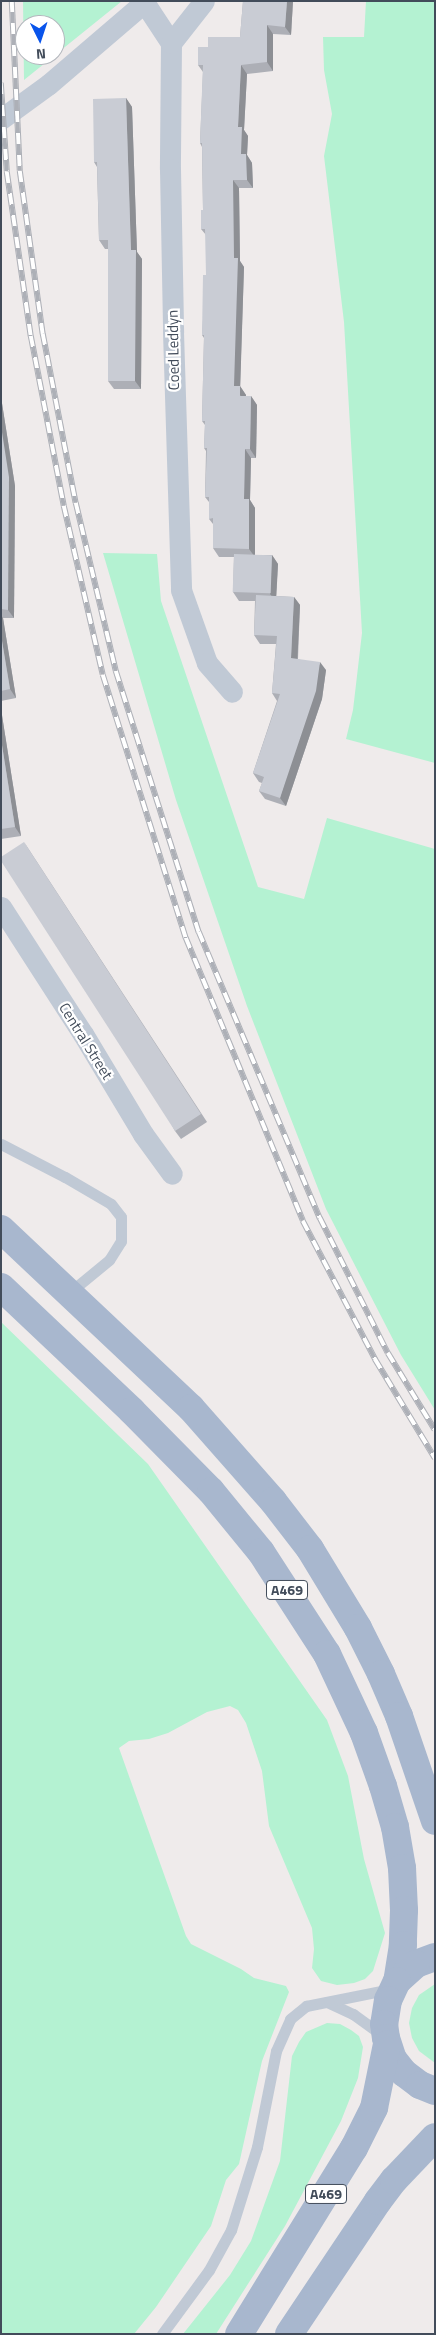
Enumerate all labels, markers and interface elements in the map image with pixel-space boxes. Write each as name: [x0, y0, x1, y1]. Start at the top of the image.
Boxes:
north arrow: [15, 15, 65, 65]
text: N: [35, 44, 47, 65]
street label: Coed Leddyn: [163, 310, 183, 390]
street label: Central Street: [55, 999, 117, 1083]
road number: A469: [266, 1578, 308, 1602]
road number: A469: [305, 2182, 347, 2206]

